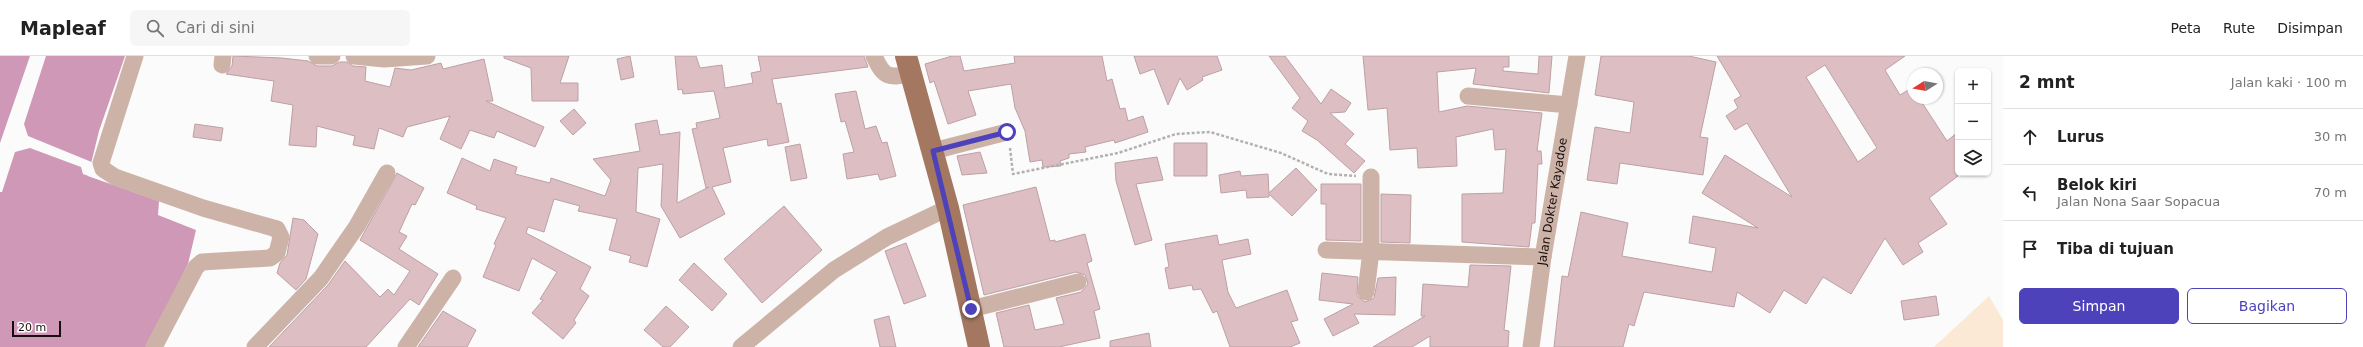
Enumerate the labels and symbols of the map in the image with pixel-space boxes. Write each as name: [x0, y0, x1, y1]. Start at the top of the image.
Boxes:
north arrow: [1907, 68, 1943, 104]
route start: [998, 123, 1016, 141]
street label: Jalan Dokter Kayadoe: [1535, 137, 1570, 267]
route end: [962, 300, 980, 318]
scale bar: [12, 319, 61, 338]

